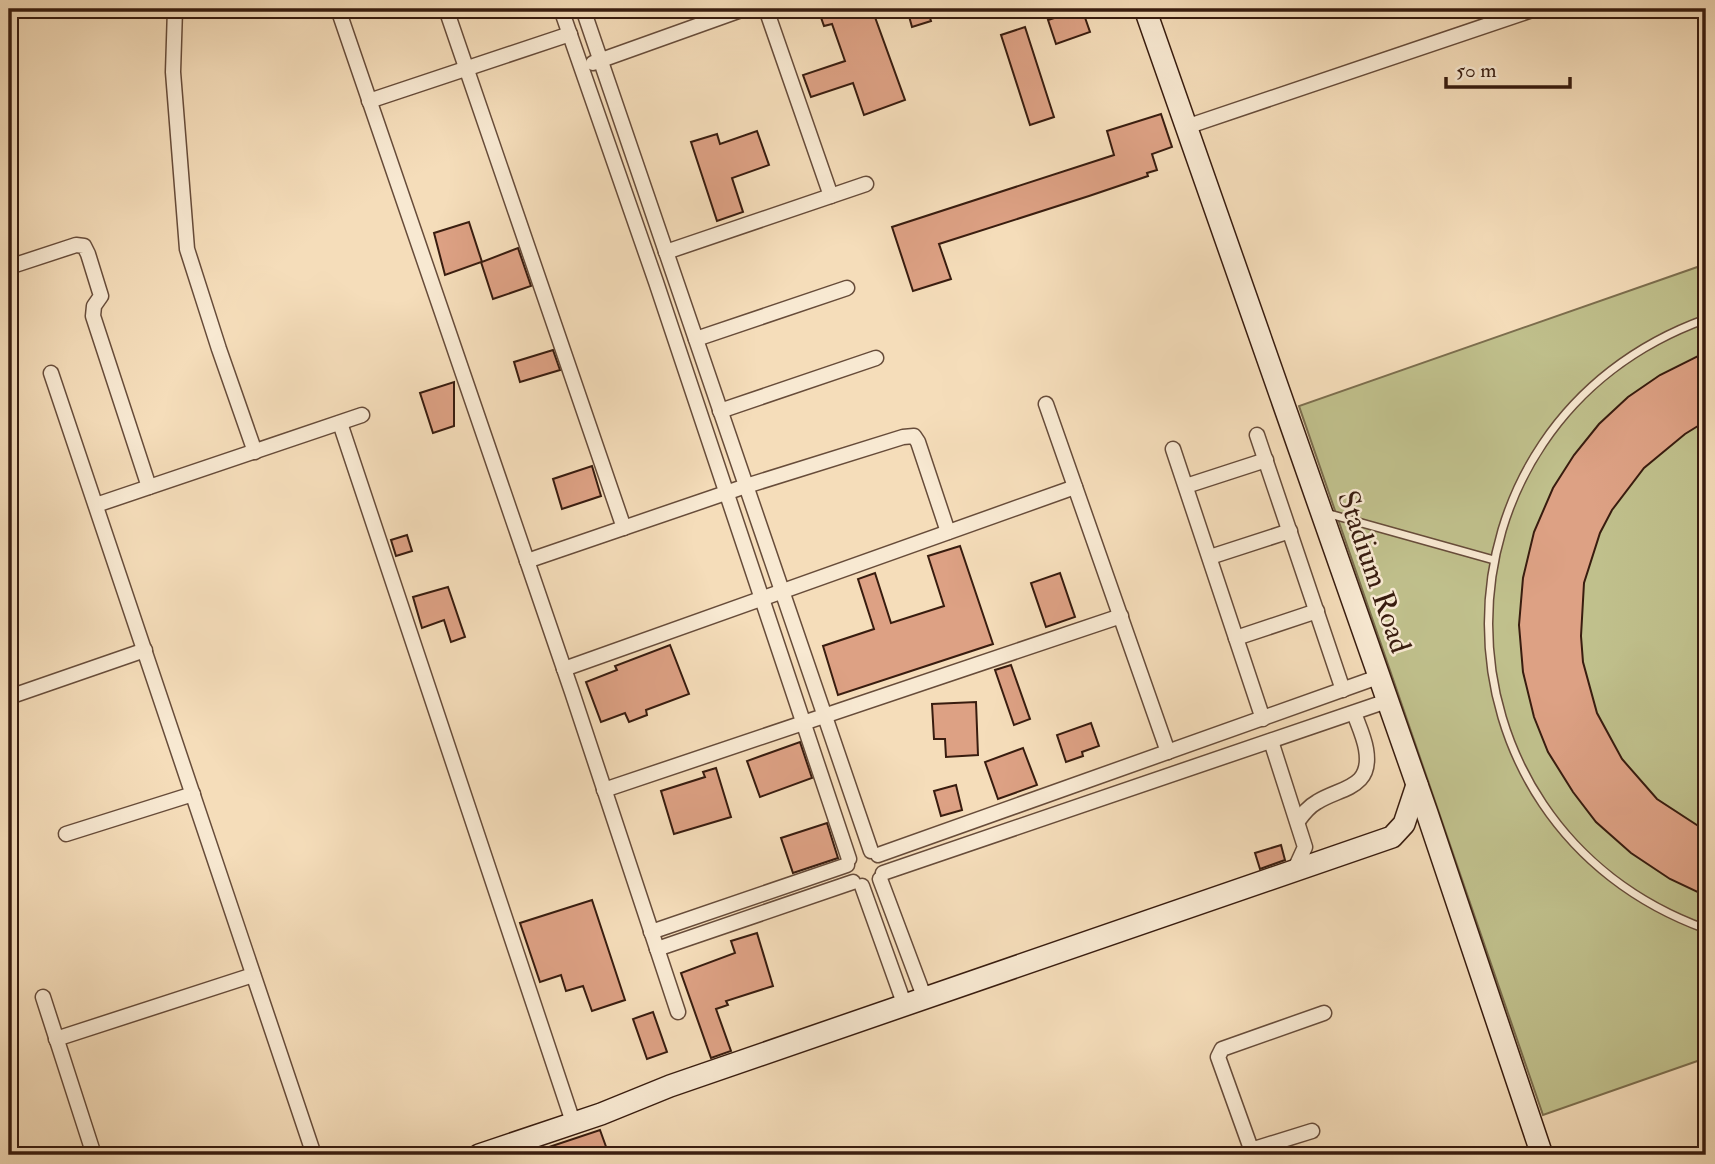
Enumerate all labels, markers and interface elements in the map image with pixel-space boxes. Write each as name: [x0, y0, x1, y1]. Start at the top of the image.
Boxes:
scale bar: [1446, 46, 1570, 90]
text: 50 m: [1456, 57, 1497, 84]
street label: Stadium Road: [1329, 486, 1419, 658]

